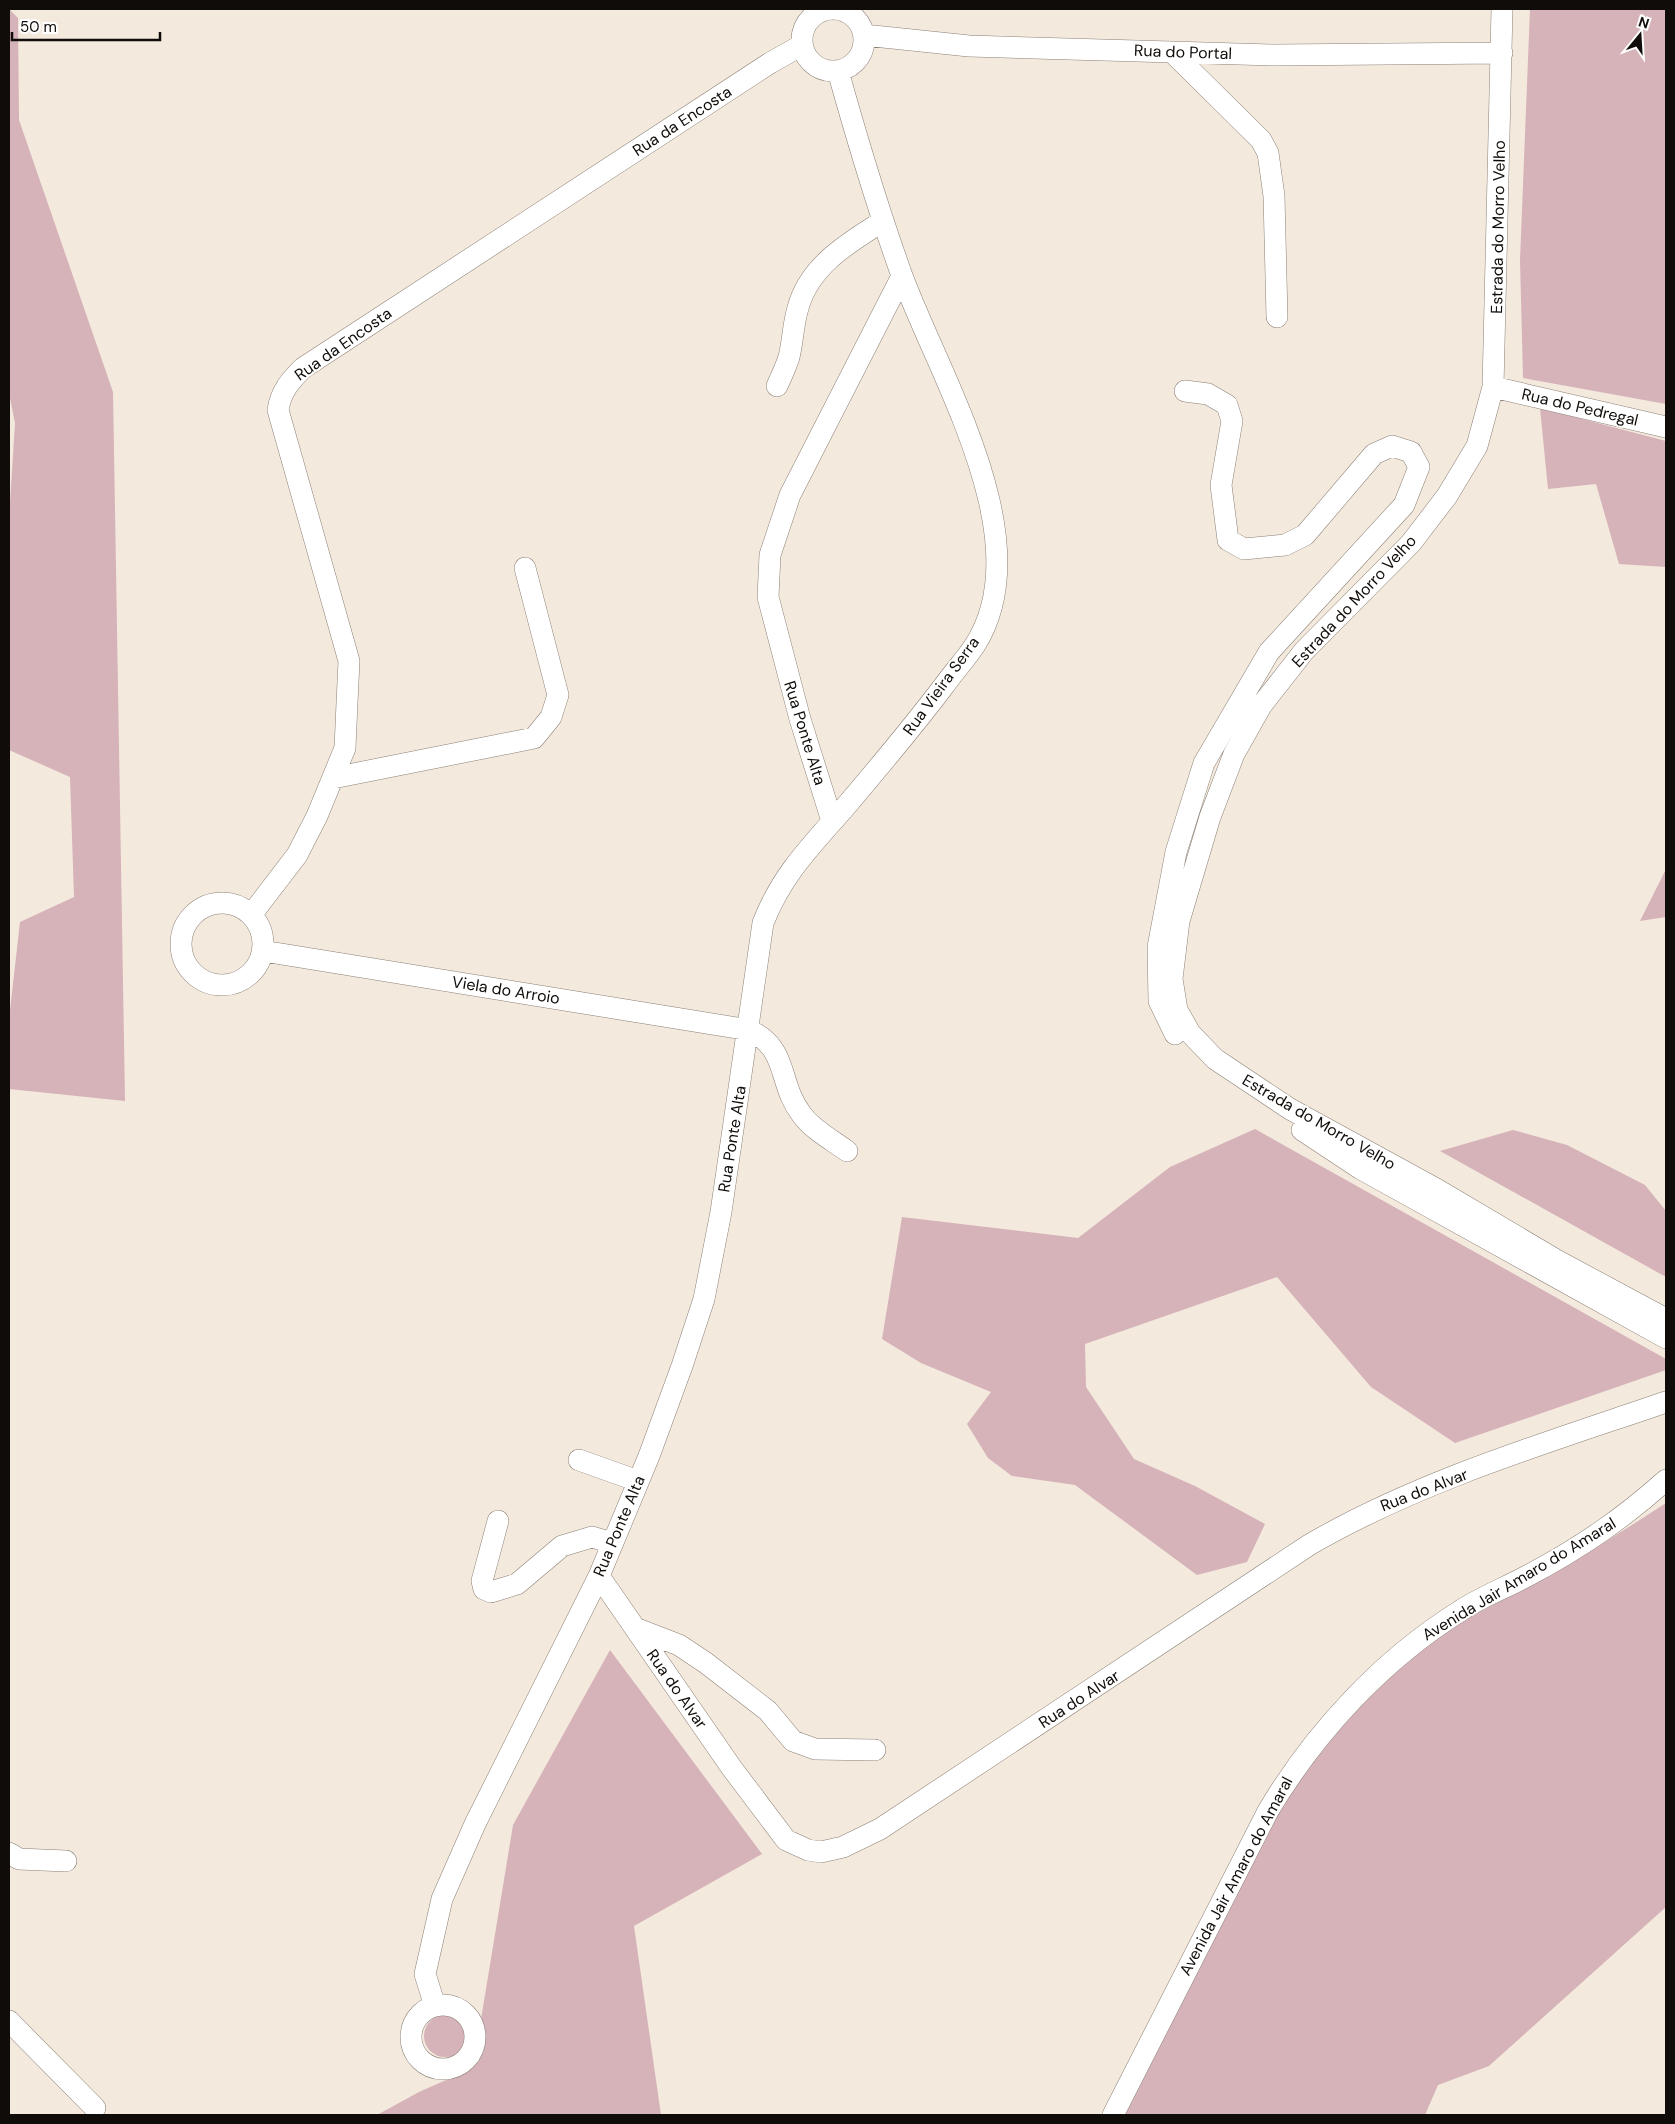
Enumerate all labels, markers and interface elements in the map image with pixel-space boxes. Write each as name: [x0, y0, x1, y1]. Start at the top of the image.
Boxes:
scale bar: [12, 10, 160, 42]
north arrow: [1615, 10, 1665, 60]
text: N: [1636, 12, 1652, 33]
text: 50 m: [20, 17, 57, 37]
street label: Rua do Portal: [1134, 40, 1232, 64]
street label: Rua da Encosta: [628, 81, 736, 161]
street label: Estrada do Morro Velho: [1486, 140, 1510, 314]
street label: Rua da Encosta: [290, 303, 396, 385]
street label: Rua do Pedregal: [1520, 383, 1640, 431]
street label: Estrada do Morro Velho: [1287, 530, 1421, 672]
street label: Rua Vieira Serra: [898, 633, 984, 739]
street label: Rua Ponte Alta: [779, 678, 831, 788]
street label: Viela do Arroio: [451, 971, 561, 1009]
street label: Estrada do Morro Velho: [1239, 1070, 1399, 1174]
street label: Rua Ponte Alta: [713, 1084, 751, 1194]
street label: Rua do Alvar: [1377, 1464, 1471, 1516]
street label: Rua Ponte Alta: [588, 1472, 650, 1580]
street label: Avenida Jair Amaro do Amaral: [1418, 1513, 1620, 1645]
street label: Rua do Alvar: [642, 1645, 712, 1733]
street label: Rua do Alvar: [1035, 1665, 1123, 1733]
street label: Avenida Jair Amaro do Amaral: [1175, 1773, 1297, 1979]

